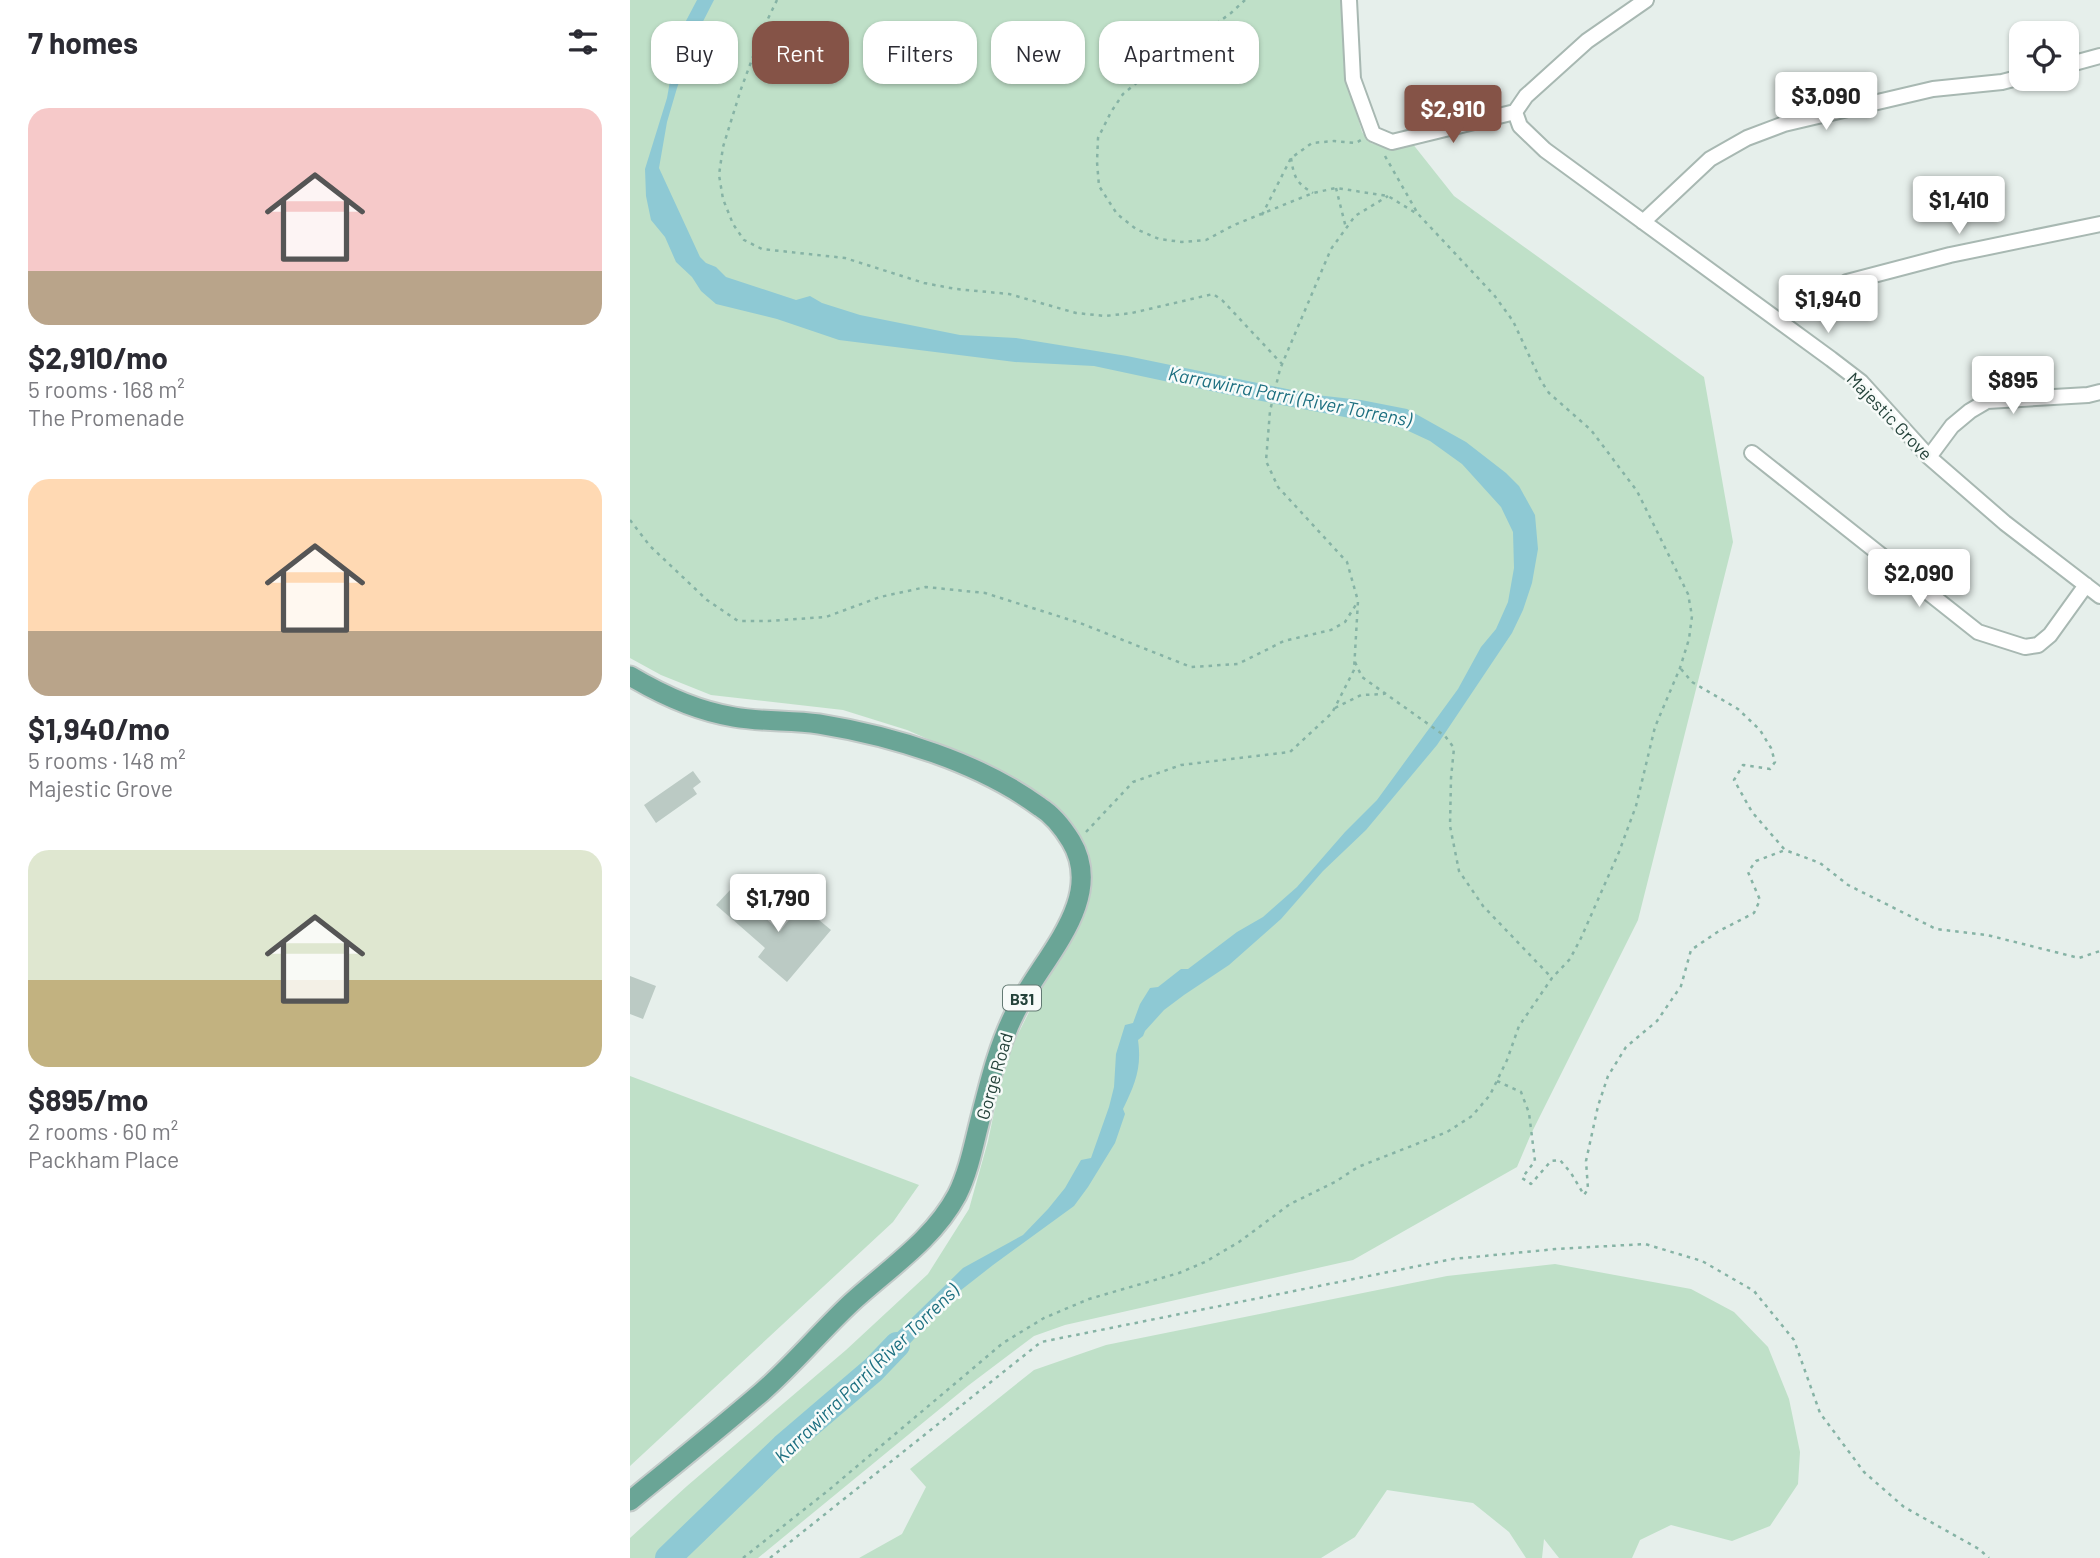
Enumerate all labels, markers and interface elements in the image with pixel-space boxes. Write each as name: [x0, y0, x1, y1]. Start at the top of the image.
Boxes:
chip: Buy: [651, 21, 738, 84]
chip: Rent: [752, 21, 849, 84]
chip: Filters: [863, 21, 977, 84]
chip: New: [991, 21, 1085, 84]
chip: Apartment: [1099, 21, 1259, 84]
map controls: [2009, 21, 2079, 91]
button: locate: [2009, 21, 2079, 91]
icon: filters: [564, 23, 602, 61]
text: 7 homes: [28, 24, 138, 60]
pin: $3,090: [1769, 72, 1883, 132]
text: $3,090: [1791, 81, 1861, 109]
pin: $2,910: [1396, 86, 1510, 145]
text: $2,910: [1420, 94, 1486, 122]
icon: home: [252, 154, 378, 280]
pin: $1,410: [1902, 176, 2016, 236]
text: $1,410: [1929, 185, 1989, 213]
pin: $1,940: [1771, 276, 1885, 335]
text: $1,940: [1795, 284, 1861, 312]
text: $2,910/mo: [28, 339, 168, 375]
pin: $895: [1972, 356, 2054, 416]
water label: Karrawirra Parri (River Torrens): [1166, 361, 1415, 431]
text: $895: [1988, 365, 2038, 393]
street label: Majestic Grove: [1843, 368, 1937, 464]
text: 5 rooms · 168 m²: [28, 375, 185, 403]
text: The Promenade: [28, 403, 185, 431]
icon: home: [252, 525, 378, 651]
pin: $2,090: [1862, 550, 1976, 609]
text: $2,090: [1884, 558, 1954, 586]
text: $1,940/mo: [28, 710, 170, 746]
text: 5 rooms · 148 m²: [28, 746, 186, 774]
text: Majestic Grove: [28, 774, 173, 802]
pin: $1,790: [721, 874, 835, 934]
text: $1,790: [746, 883, 810, 911]
icon: home: [252, 896, 378, 1022]
road number: B31: [1003, 986, 1041, 1010]
street label: Gorge Road: [971, 1030, 1017, 1122]
text: $895/mo: [28, 1081, 148, 1117]
text: 2 rooms · 60 m²: [28, 1117, 178, 1145]
text: Packham Place: [28, 1145, 179, 1173]
water label: Karrawirra Parri (River Torrens): [769, 1278, 964, 1467]

